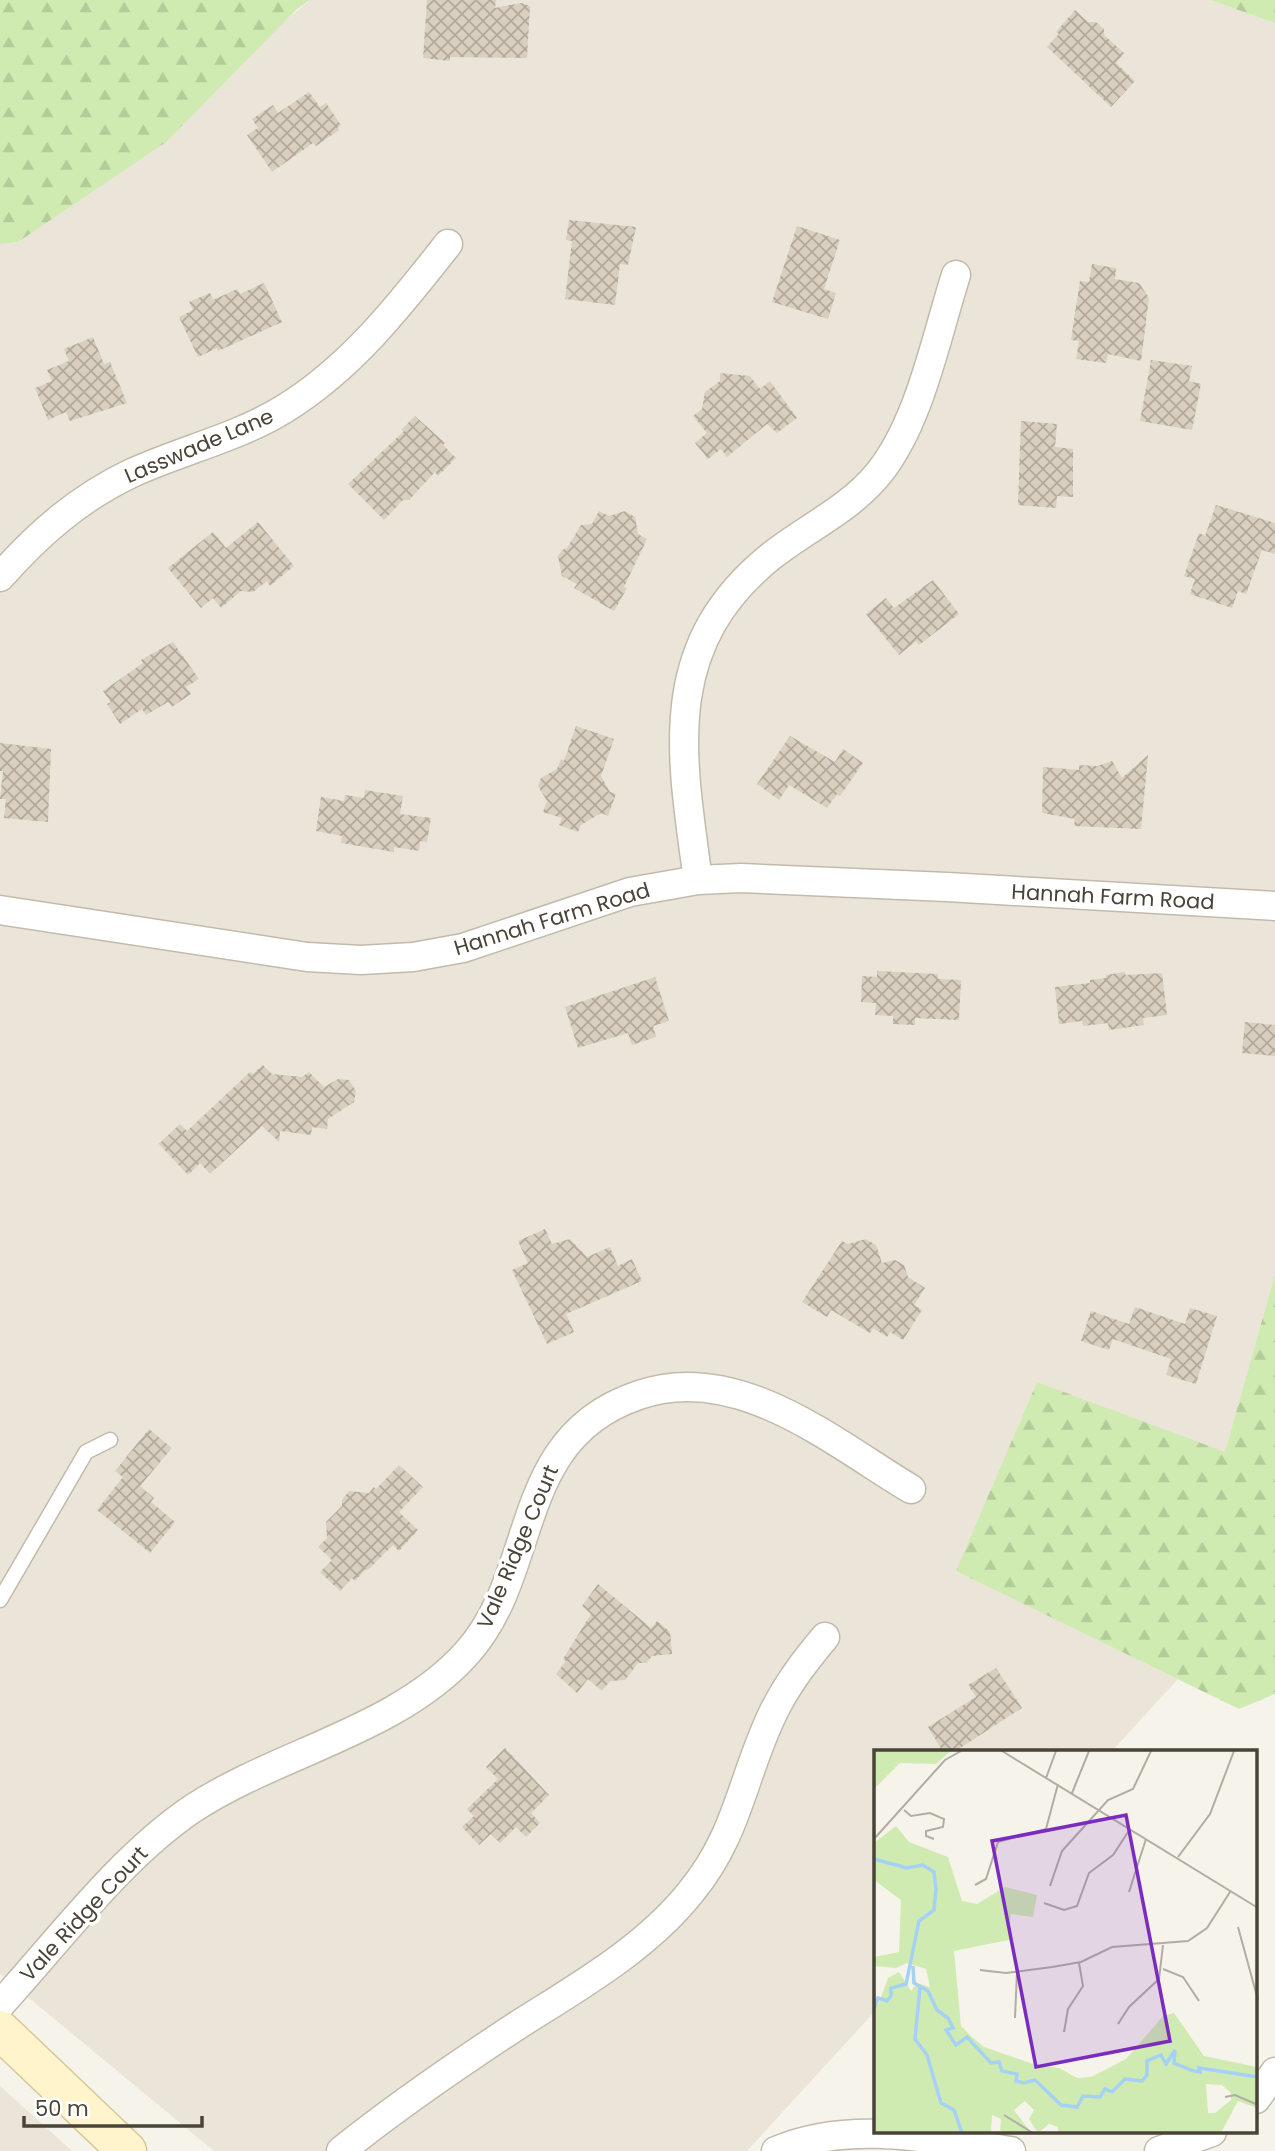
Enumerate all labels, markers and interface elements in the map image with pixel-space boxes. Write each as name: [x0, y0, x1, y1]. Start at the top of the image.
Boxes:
street label: Lasswade Lane: [120, 401, 278, 490]
street label: Hannah Farm Road: [450, 875, 653, 962]
street label: Hannah Farm Road: [1011, 877, 1215, 916]
street label: Vale Ridge Court: [470, 1460, 565, 1633]
inset map: [874, 1750, 1258, 2134]
street label: Vale Ridge Court: [13, 1840, 154, 1988]
scale bar: [24, 2084, 203, 2128]
text: 50 m: [35, 2094, 89, 2123]

